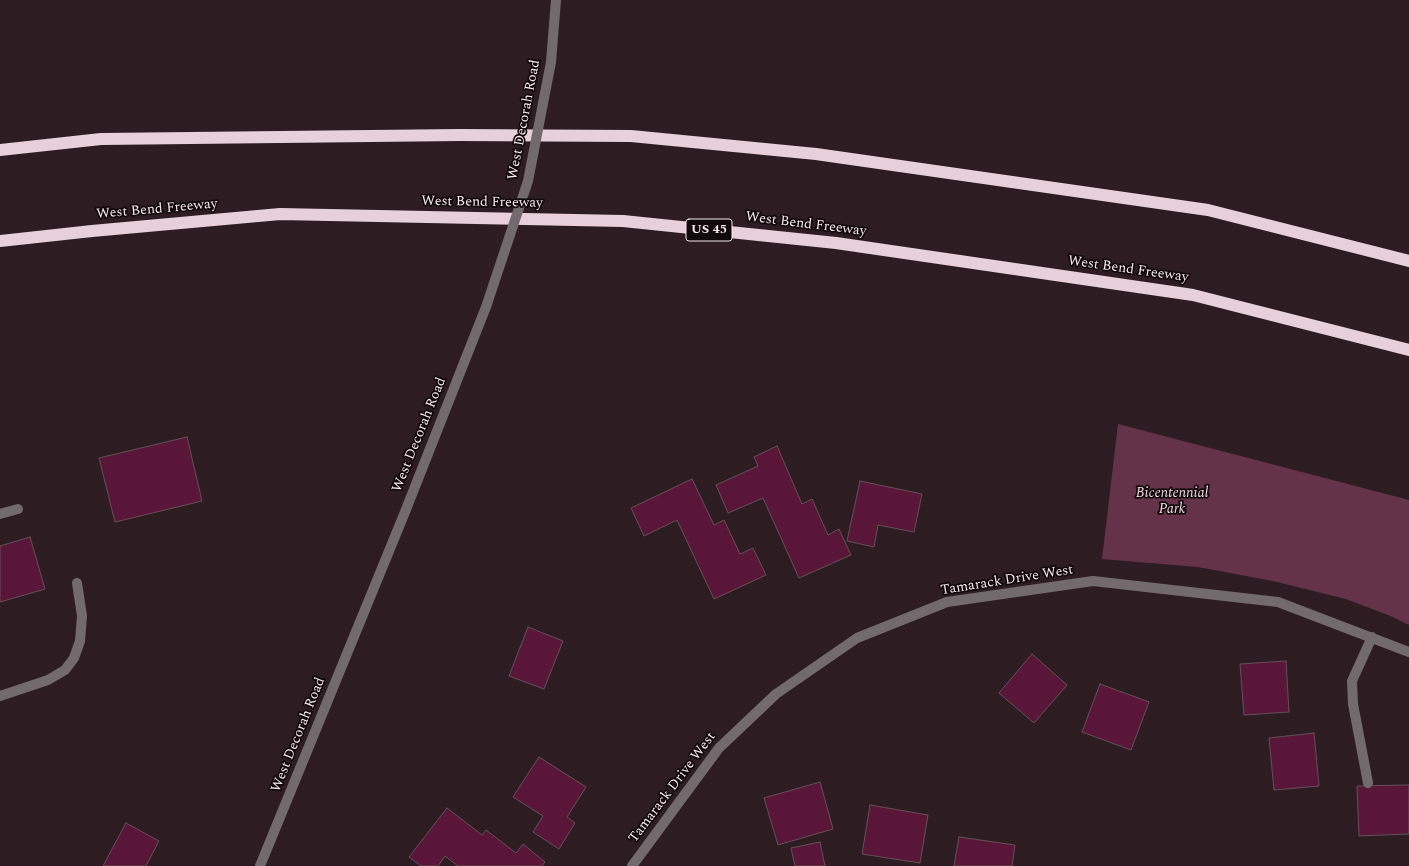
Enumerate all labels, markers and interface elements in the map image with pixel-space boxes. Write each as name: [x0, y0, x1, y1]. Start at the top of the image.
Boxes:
street label: West Decorah Road: [505, 58, 545, 182]
street label: West Bend Freeway: [421, 194, 543, 212]
street label: West Bend Freeway: [96, 196, 218, 224]
street label: West Bend Freeway: [745, 209, 867, 241]
road number: US 45: [686, 219, 732, 241]
street label: West Bend Freeway: [1067, 253, 1189, 287]
street label: West Decorah Road: [389, 375, 451, 495]
park label: Bicentennial Park: [1136, 486, 1208, 518]
street label: Tamarack Drive West: [940, 562, 1074, 600]
street label: West Decorah Road: [268, 675, 330, 795]
street label: Tamarack Drive West: [626, 729, 720, 847]

